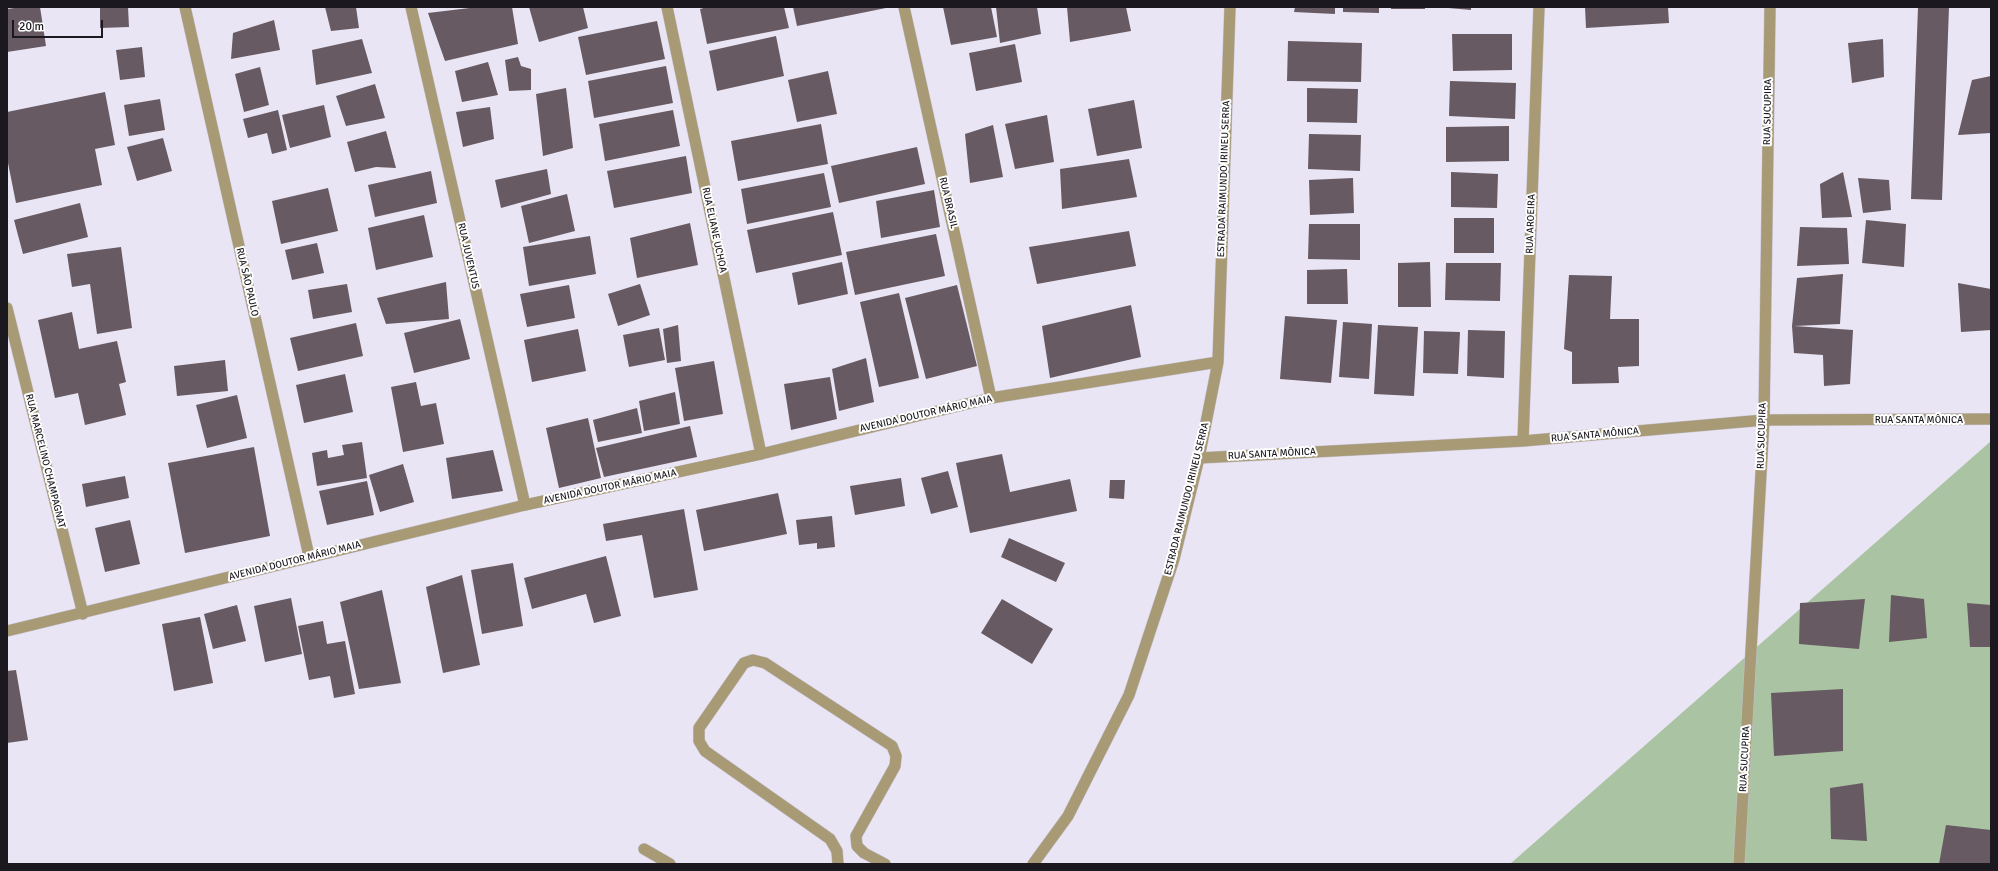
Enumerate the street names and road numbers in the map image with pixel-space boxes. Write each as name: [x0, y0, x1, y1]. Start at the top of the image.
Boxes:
street label: RUA SUCUPIRA: [1761, 79, 1775, 145]
street label: ESTRADA RAIMUNDO IRINEU SERRA: [1215, 100, 1233, 258]
street label: RUA BRASIL: [936, 176, 960, 230]
street label: RUA ELIANE UCHOA: [699, 186, 729, 274]
street label: RUA AROEIRA: [1524, 194, 1538, 254]
street label: RUA JUVENTUS: [455, 222, 481, 290]
street label: RUA SÃO PAULO: [233, 246, 261, 318]
street label: RUA MARCELINO CHAMPAGNAT: [23, 393, 67, 529]
street label: AVENIDA DOUTOR MÁRIO MAIA: [859, 393, 993, 435]
street label: RUA SUCUPIRA: [1755, 403, 1769, 469]
street label: RUA SANTA MÔNICA: [1875, 414, 1963, 426]
street label: ESTRADA RAIMUNDO IRINEU SERRA: [1162, 421, 1212, 577]
street label: RUA SANTA MÔNICA: [1550, 425, 1640, 445]
street label: RUA SANTA MÔNICA: [1228, 446, 1316, 462]
street label: AVENIDA DOUTOR MÁRIO MAIA: [542, 467, 678, 507]
street label: AVENIDA DOUTOR MÁRIO MAIA: [228, 539, 362, 583]
street label: RUA SUCUPIRA: [1737, 726, 1753, 792]

